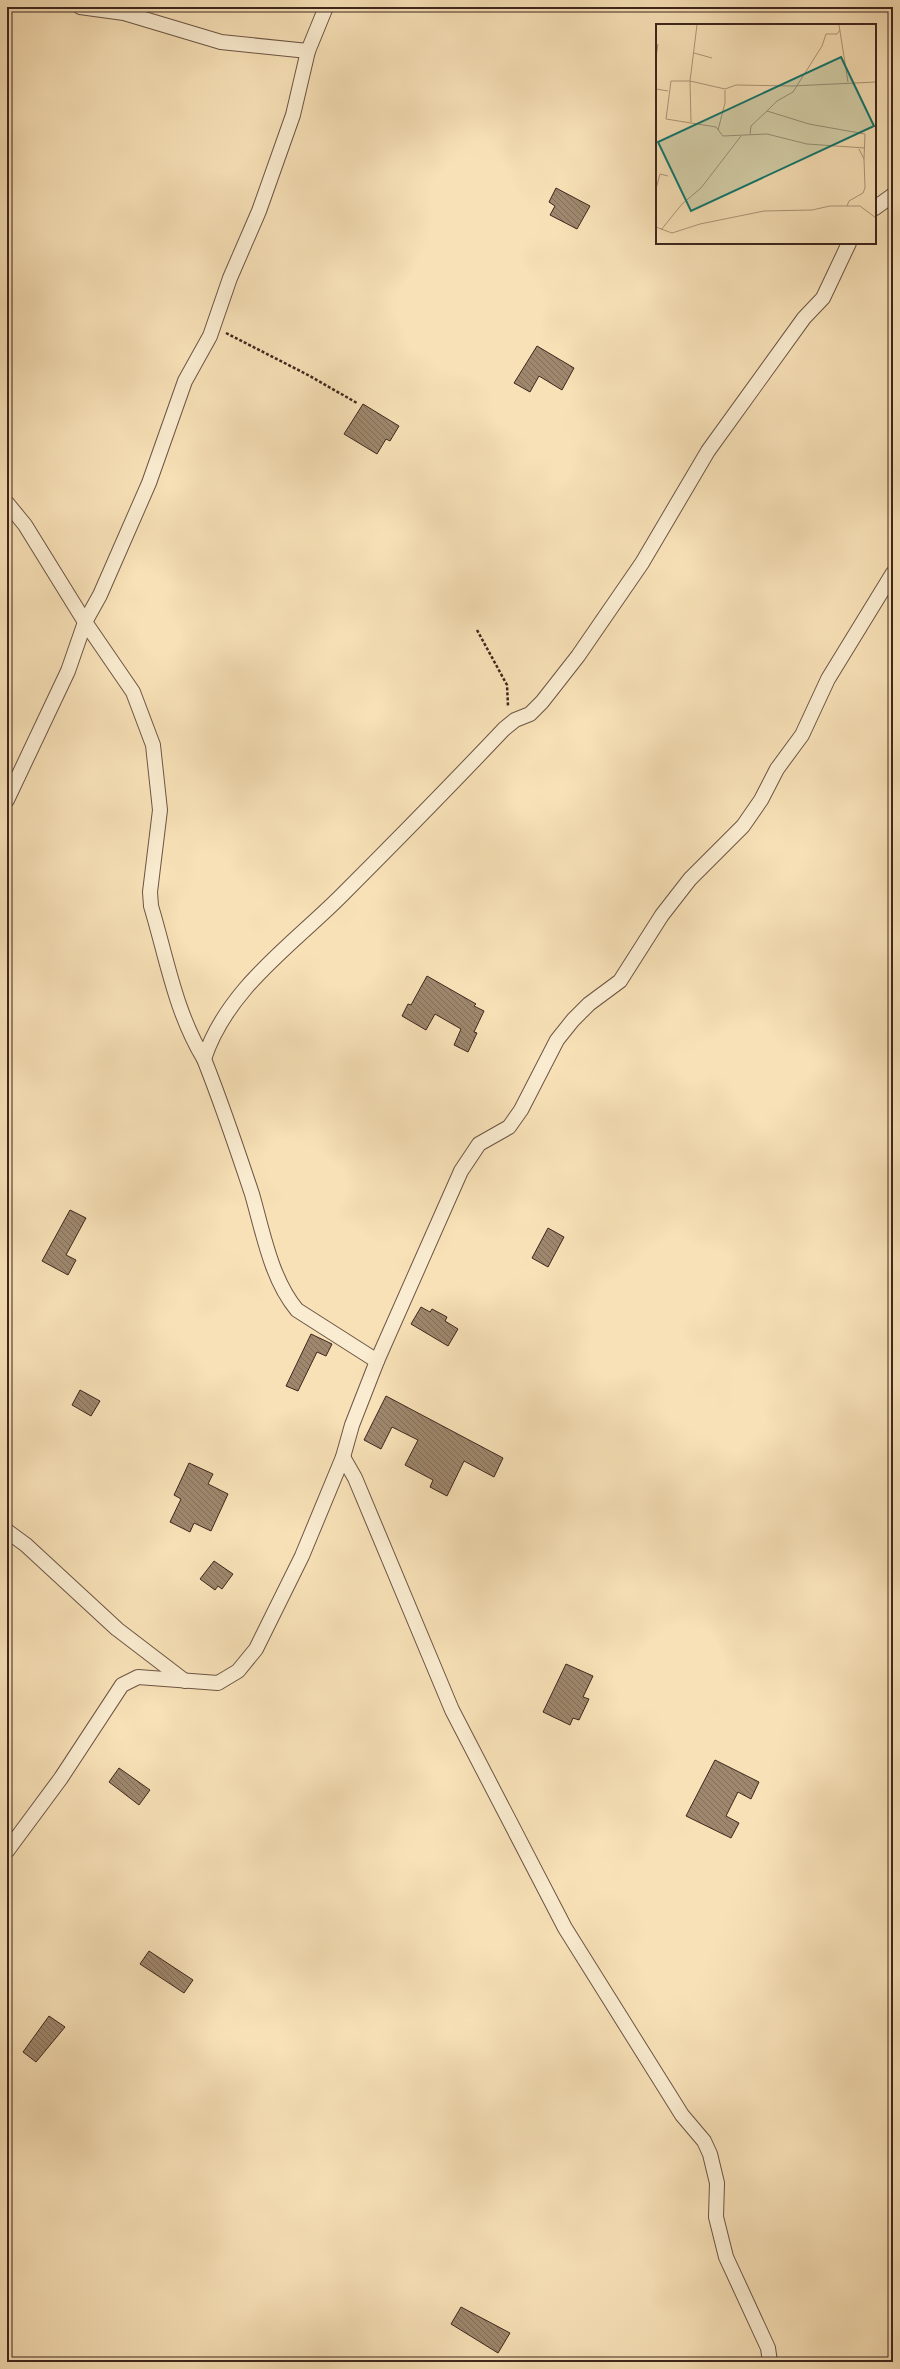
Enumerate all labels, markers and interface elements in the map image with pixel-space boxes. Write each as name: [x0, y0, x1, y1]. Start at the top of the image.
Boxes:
inset map: [656, 24, 876, 244]

